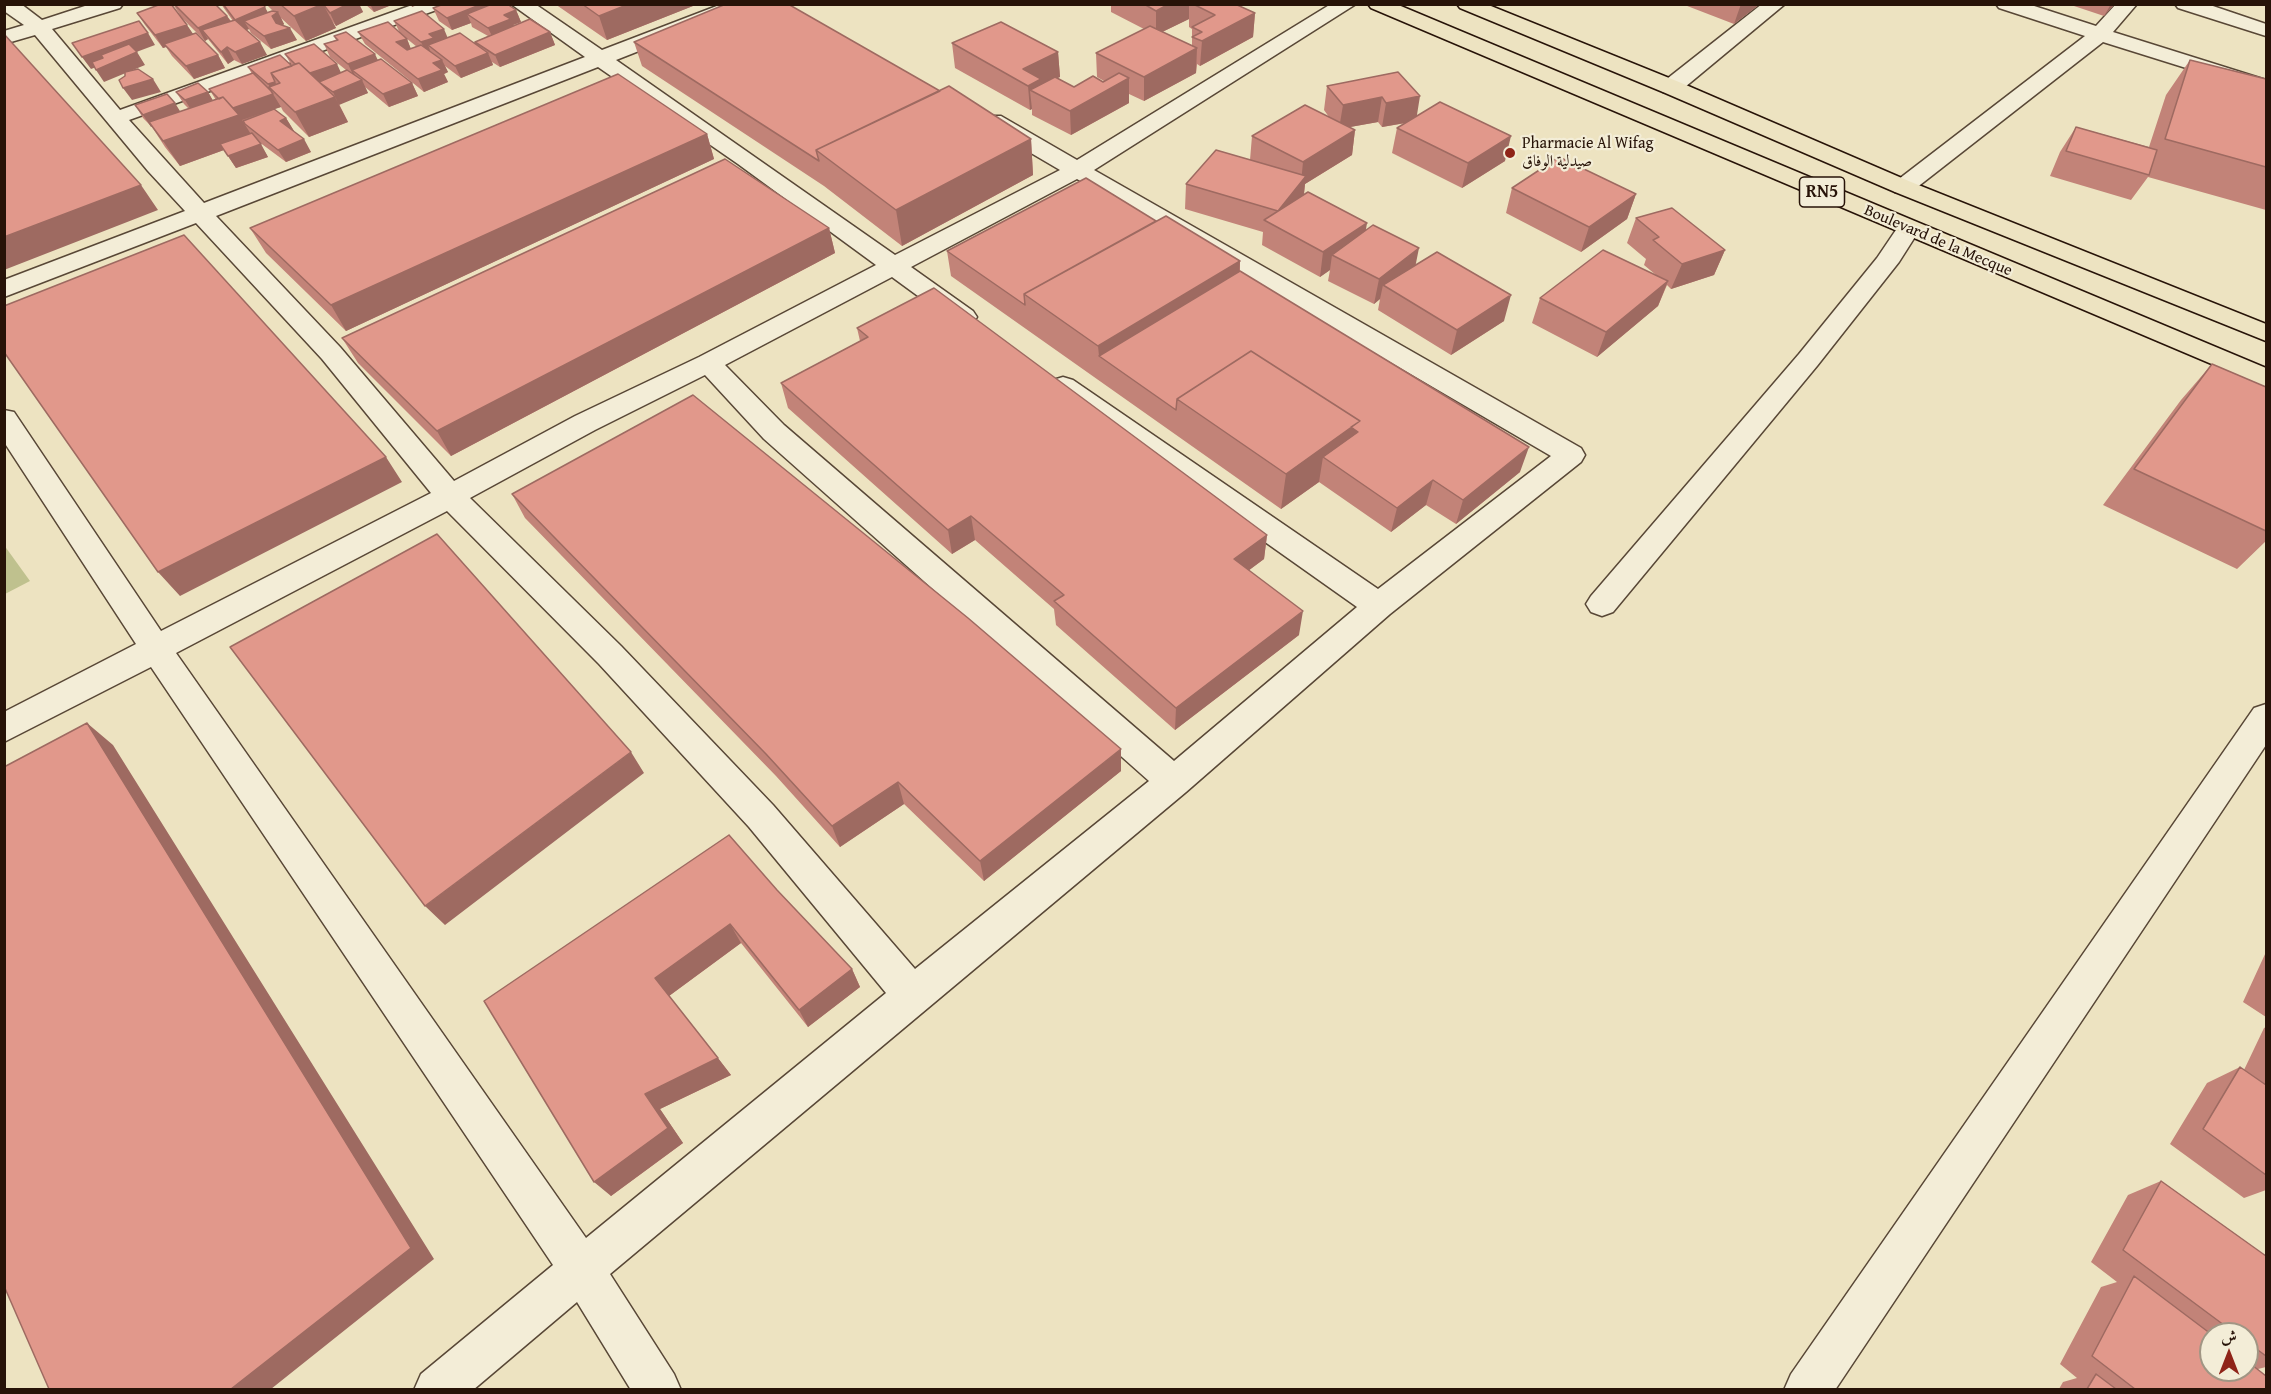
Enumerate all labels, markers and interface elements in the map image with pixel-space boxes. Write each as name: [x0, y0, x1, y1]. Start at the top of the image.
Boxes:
place label: Pharmacie Al Wifag صيدلية الوفاق: [1522, 134, 1653, 172]
marker: Pharmacie Al Wifag صيدلية الوفاق: [1503, 146, 1517, 160]
road number: RN5: [1800, 177, 1844, 207]
street label: Boulevard de la Mecque: [1861, 201, 2015, 281]
north arrow: [2199, 1322, 2259, 1382]
text: ش: [2221, 1324, 2237, 1348]

